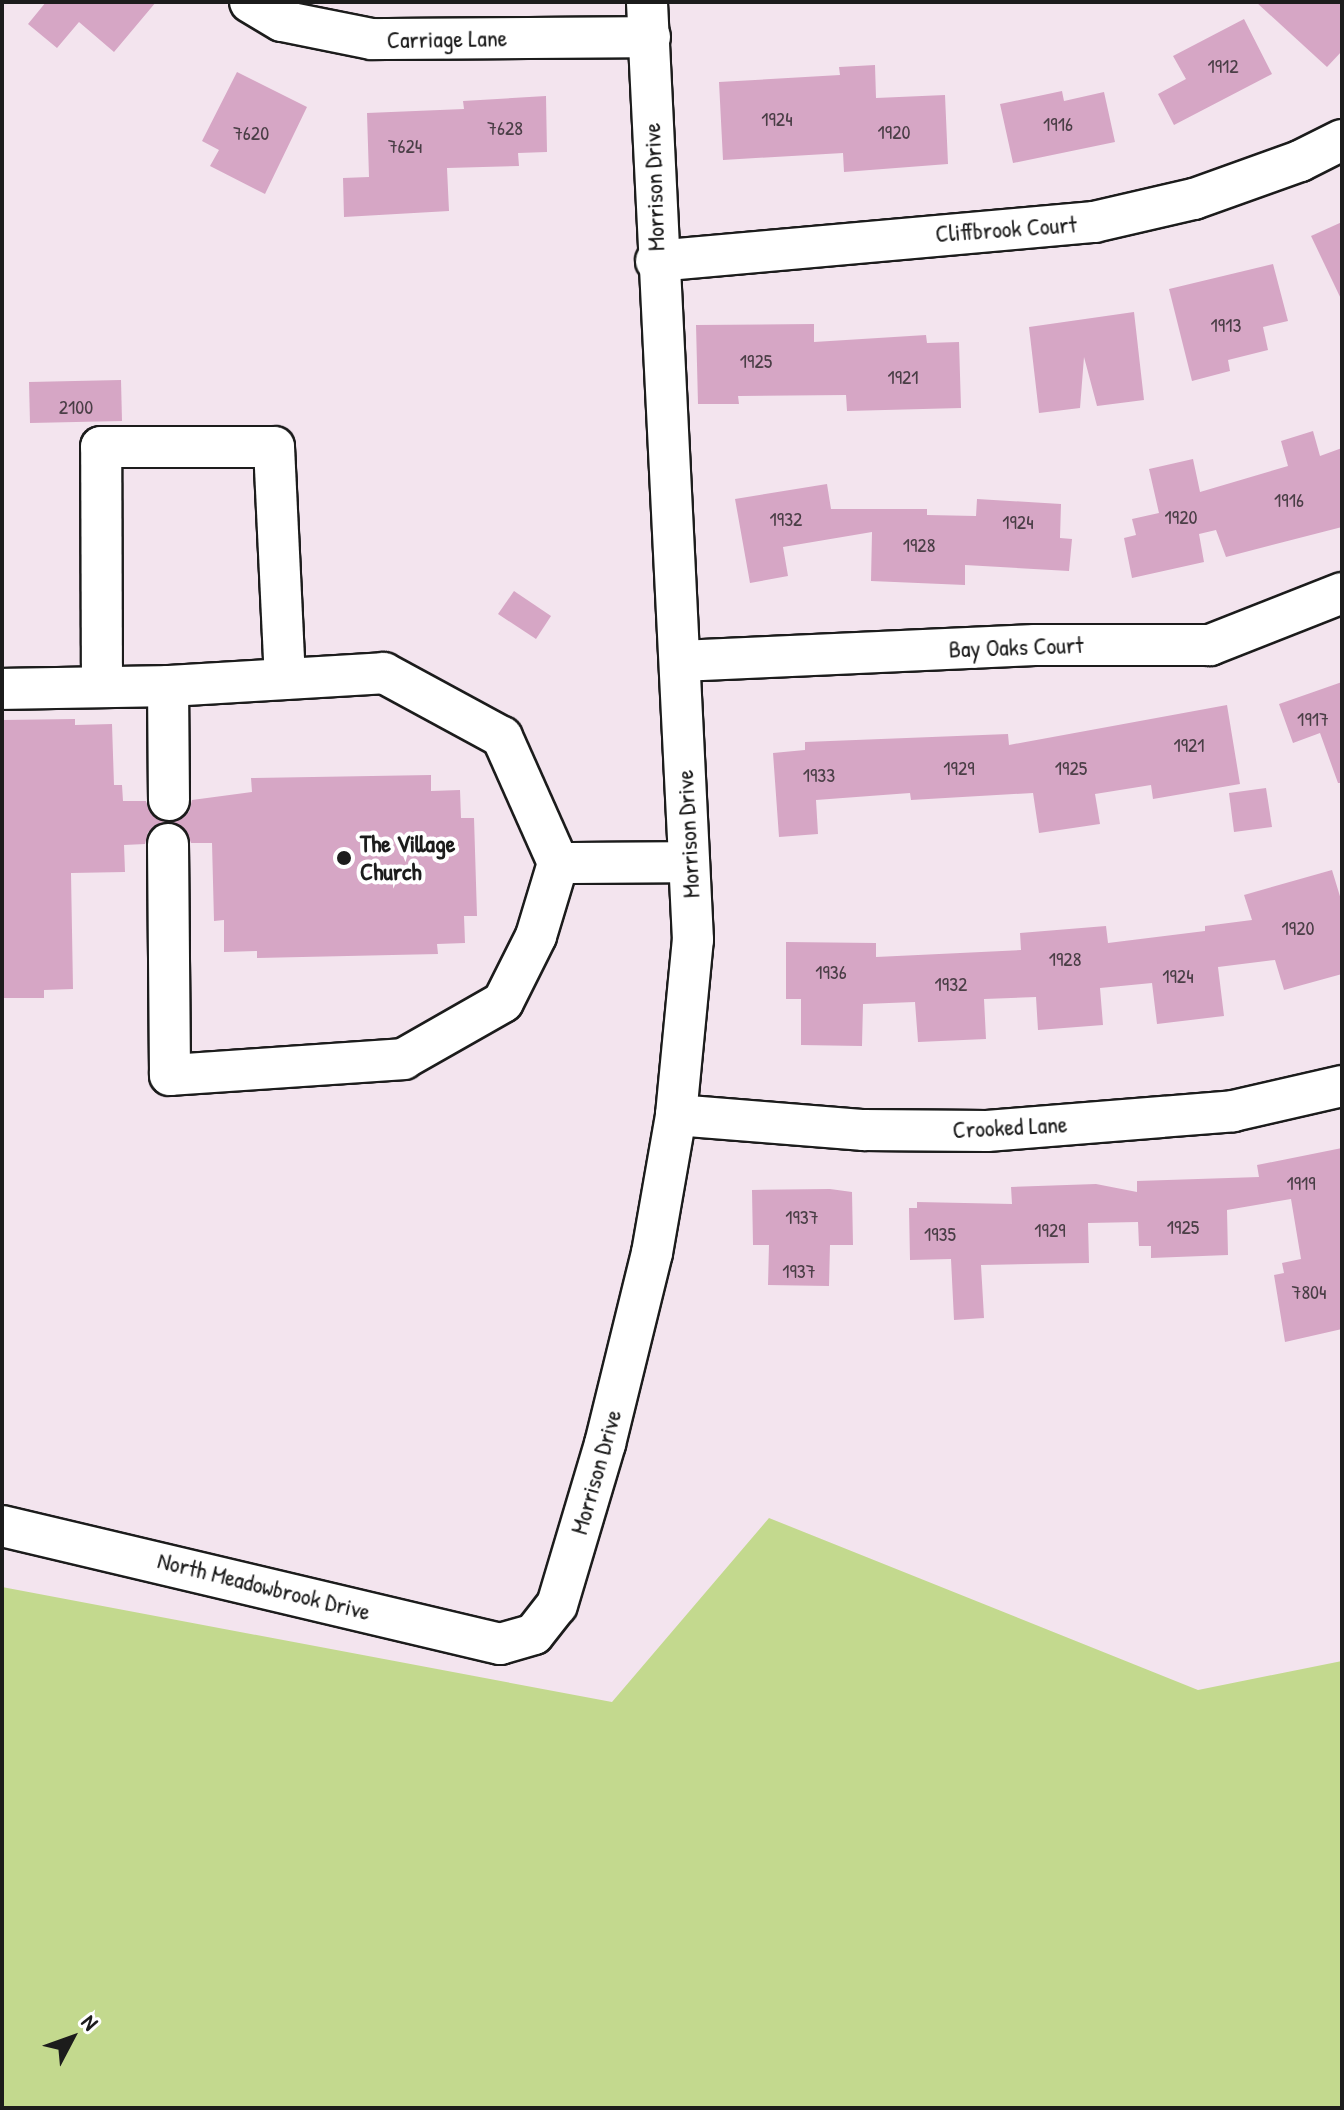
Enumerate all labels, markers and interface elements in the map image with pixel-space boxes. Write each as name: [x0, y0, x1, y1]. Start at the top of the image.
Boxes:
street label: Carriage Lane: [387, 24, 507, 54]
house number: 1912: [1207, 53, 1239, 77]
house number: 1924: [761, 106, 793, 130]
house number: 1916: [1043, 111, 1073, 135]
house number: 7628: [487, 115, 523, 139]
house number: 1920: [878, 119, 910, 143]
house number: 7620: [233, 120, 269, 144]
street label: Morrison Drive: [637, 122, 671, 252]
house number: 7624: [388, 133, 422, 157]
street label: Cliffbrook Court: [934, 210, 1078, 248]
house number: 1913: [1211, 312, 1241, 336]
house number: 1925: [740, 348, 772, 372]
house number: 1921: [887, 364, 919, 388]
house number: 2100: [59, 394, 93, 418]
house number: 1916: [1274, 487, 1304, 511]
house number: 1920: [1165, 504, 1197, 528]
house number: 1932: [770, 506, 802, 530]
house number: 1924: [1002, 509, 1034, 533]
house number: 1928: [903, 532, 935, 556]
street label: Bay Oaks Court: [948, 630, 1084, 664]
house number: 1917: [1297, 706, 1329, 730]
house number: 1921: [1173, 732, 1205, 756]
house number: 1929: [943, 755, 975, 779]
house number: 1925: [1055, 755, 1087, 779]
house number: 1933: [803, 762, 835, 786]
street label: Morrison Drive: [670, 769, 706, 899]
place label: The Village Church: [360, 830, 455, 886]
marker: The Village Church: [335, 849, 353, 867]
house number: 1920: [1282, 915, 1314, 939]
house number: 1928: [1049, 946, 1081, 970]
house number: 1936: [815, 959, 847, 983]
house number: 1924: [1162, 963, 1194, 987]
house number: 1932: [935, 971, 967, 995]
street label: Crooked Lane: [952, 1110, 1068, 1144]
house number: 1919: [1286, 1170, 1316, 1194]
house number: 1937: [785, 1204, 819, 1228]
house number: 1925: [1167, 1214, 1199, 1238]
house number: 1929: [1034, 1217, 1066, 1241]
house number: 1935: [924, 1221, 956, 1245]
house number: 1937: [782, 1258, 816, 1282]
house number: 7804: [1291, 1279, 1327, 1303]
street label: Morrison Drive: [564, 1406, 628, 1538]
street label: North Meadowbrook Drive: [155, 1546, 373, 1626]
north arrow: [32, 1998, 112, 2078]
text: N: [75, 2008, 105, 2037]

